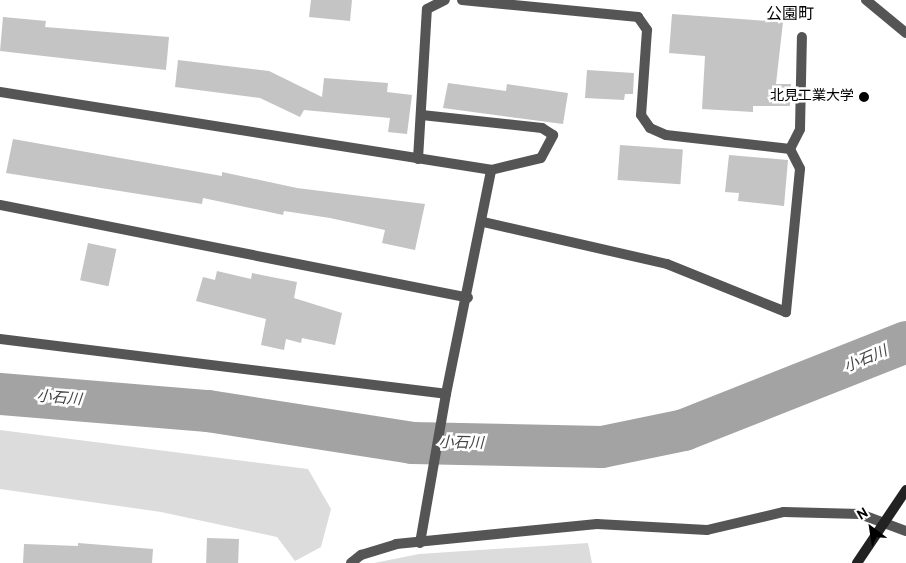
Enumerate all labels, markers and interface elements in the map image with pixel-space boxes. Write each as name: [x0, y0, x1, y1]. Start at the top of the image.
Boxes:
district label: 公園町: [766, 5, 814, 25]
place label: 北見工業大学: [770, 89, 854, 105]
marker: 北見工業大学: [858, 91, 870, 103]
water label: 小石川: [842, 343, 890, 377]
water label: 小石川: [36, 388, 82, 410]
water label: 小石川: [438, 435, 484, 453]
north arrow: [846, 503, 896, 553]
text: N: [854, 505, 872, 525]

